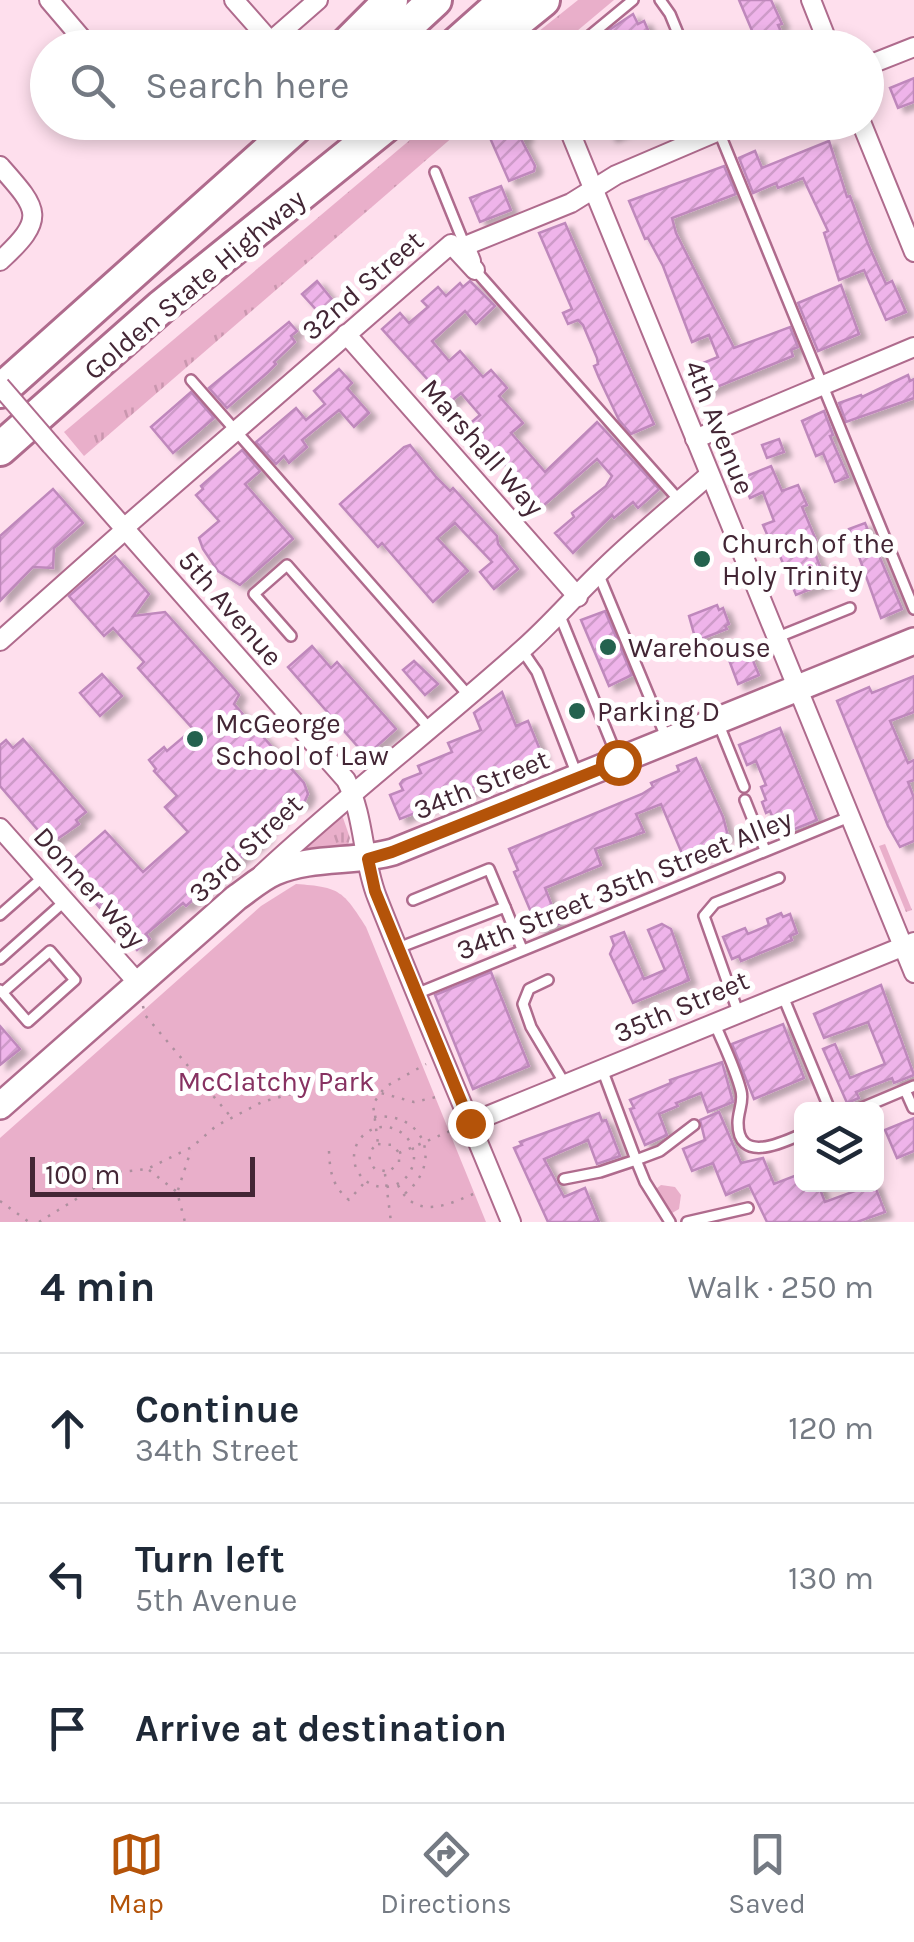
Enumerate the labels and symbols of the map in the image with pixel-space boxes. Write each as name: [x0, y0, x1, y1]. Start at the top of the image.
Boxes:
street label: Golden State Highway: [77, 182, 312, 387]
street label: 32nd Street: [295, 224, 430, 347]
street label: 4th Avenue: [678, 355, 761, 499]
street label: Marshall Way: [414, 372, 551, 523]
place label: Church of the Holy Trinity: [722, 527, 894, 592]
street label: 5th Avenue: [172, 544, 290, 673]
marker: Church of the Holy Trinity: [691, 548, 713, 570]
place label: Warehouse: [628, 631, 770, 664]
marker: Warehouse: [597, 636, 619, 658]
place label: Parking D: [597, 695, 720, 728]
marker: Parking D: [566, 700, 588, 722]
place label: McGeorge School of Law: [215, 707, 389, 772]
marker: McGeorge School of Law: [184, 728, 206, 750]
route start: [596, 740, 642, 786]
street label: 34th Street: [409, 742, 554, 827]
street label: 33rd Street: [182, 787, 309, 909]
street label: 34th Street 35th Street Alley: [452, 802, 797, 967]
street label: Donner Way: [27, 820, 153, 955]
street label: 35th Street: [609, 963, 754, 1050]
park label: McClatchy Park: [178, 1065, 374, 1098]
route end: [448, 1101, 494, 1147]
scale bar: [30, 1152, 255, 1196]

